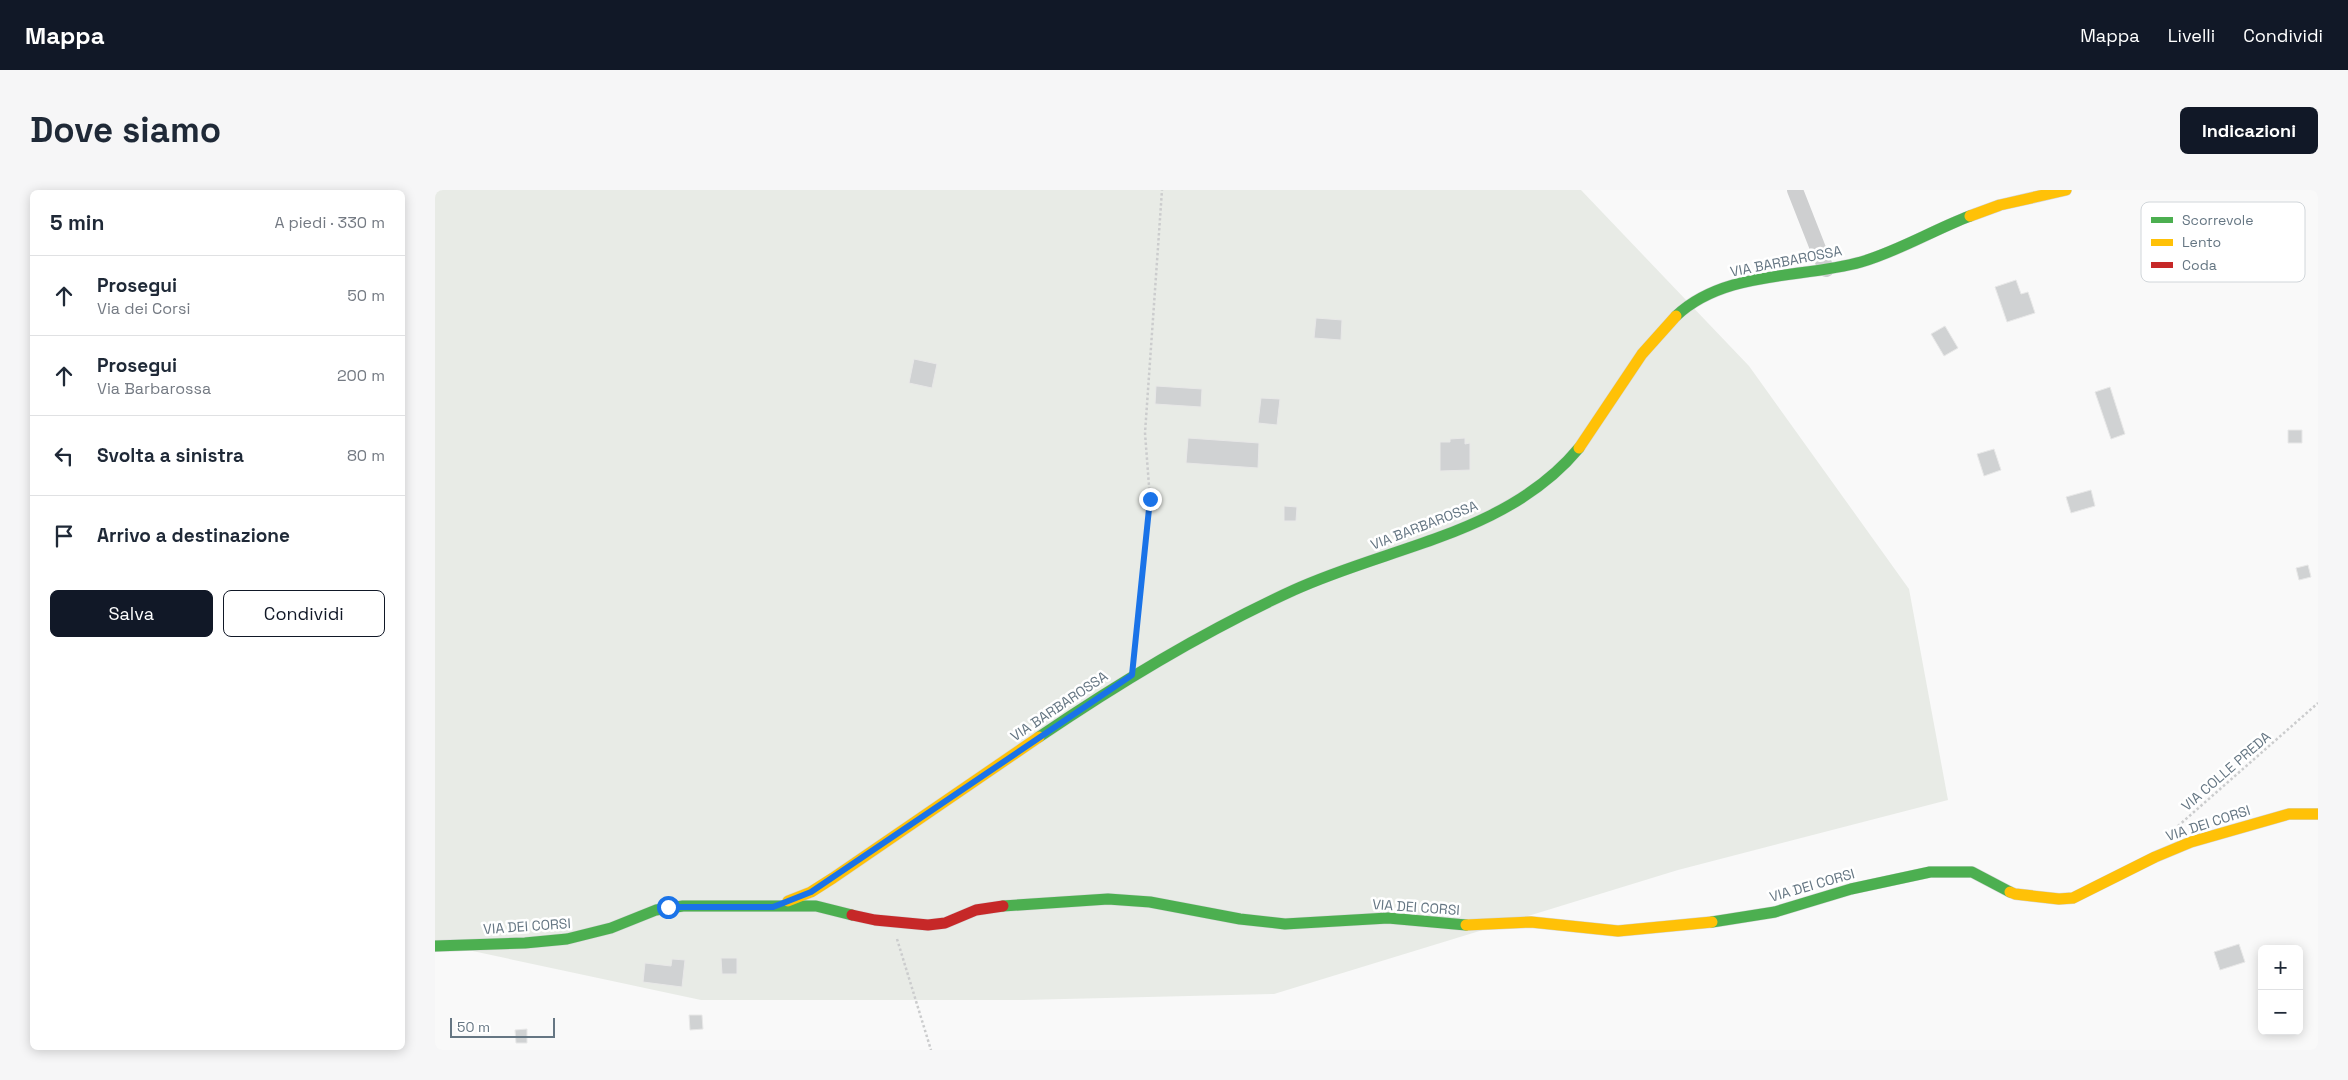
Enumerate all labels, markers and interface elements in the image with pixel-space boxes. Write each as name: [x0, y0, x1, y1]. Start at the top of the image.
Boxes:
text: Mappa: [25, 20, 105, 51]
text: Mappa: [2080, 24, 2140, 47]
text: Livelli: [2168, 24, 2215, 47]
text: Condividi: [2243, 24, 2323, 47]
button: Indicazioni: [2180, 107, 2318, 154]
text: Dove siamo: [30, 108, 221, 152]
legend: [2141, 202, 2305, 282]
text: 5 min: [50, 209, 104, 236]
text: Scorrevole: [2182, 211, 2254, 229]
text: A piedi · 330 m: [274, 212, 385, 233]
text: Lento: [2182, 233, 2221, 251]
street label: VIA BARBAROSSA: [1729, 241, 1844, 281]
text: Coda: [2182, 256, 2217, 274]
text: Prosegui: [97, 273, 177, 298]
icon: ahead: [50, 282, 78, 310]
text: 50 m: [347, 285, 385, 306]
text: Via dei Corsi: [97, 298, 190, 319]
text: Prosegui: [97, 353, 177, 378]
icon: ahead: [50, 362, 78, 390]
text: 200 m: [337, 365, 385, 386]
text: Via Barbarossa: [97, 378, 211, 399]
icon: left: [50, 442, 78, 470]
text: Svolta a sinistra: [97, 443, 244, 468]
text: 80 m: [347, 445, 385, 466]
route end: [1139, 488, 1162, 511]
street label: VIA BARBAROSSA: [1368, 496, 1480, 554]
icon: arrive: [50, 522, 78, 550]
text: Arrivo a destinazione: [97, 523, 290, 548]
button: Salva: [50, 590, 213, 637]
button: Condividi: [223, 590, 385, 637]
street label: VIA BARBAROSSA: [1007, 667, 1111, 745]
street label: VIA COLLE PREDA: [2178, 727, 2274, 815]
street label: VIA DEI CORSI: [2164, 801, 2252, 845]
street label: VIA DEI CORSI: [1767, 864, 1857, 906]
street label: VIA DEI CORSI: [1372, 895, 1460, 919]
route start: [657, 896, 680, 919]
street label: VIA DEI CORSI: [483, 914, 571, 938]
map controls: [2258, 945, 2303, 1035]
button: +: [2258, 945, 2303, 990]
button: −: [2258, 990, 2303, 1035]
scale bar: [450, 1015, 555, 1038]
text: 50 m: [457, 1018, 490, 1036]

